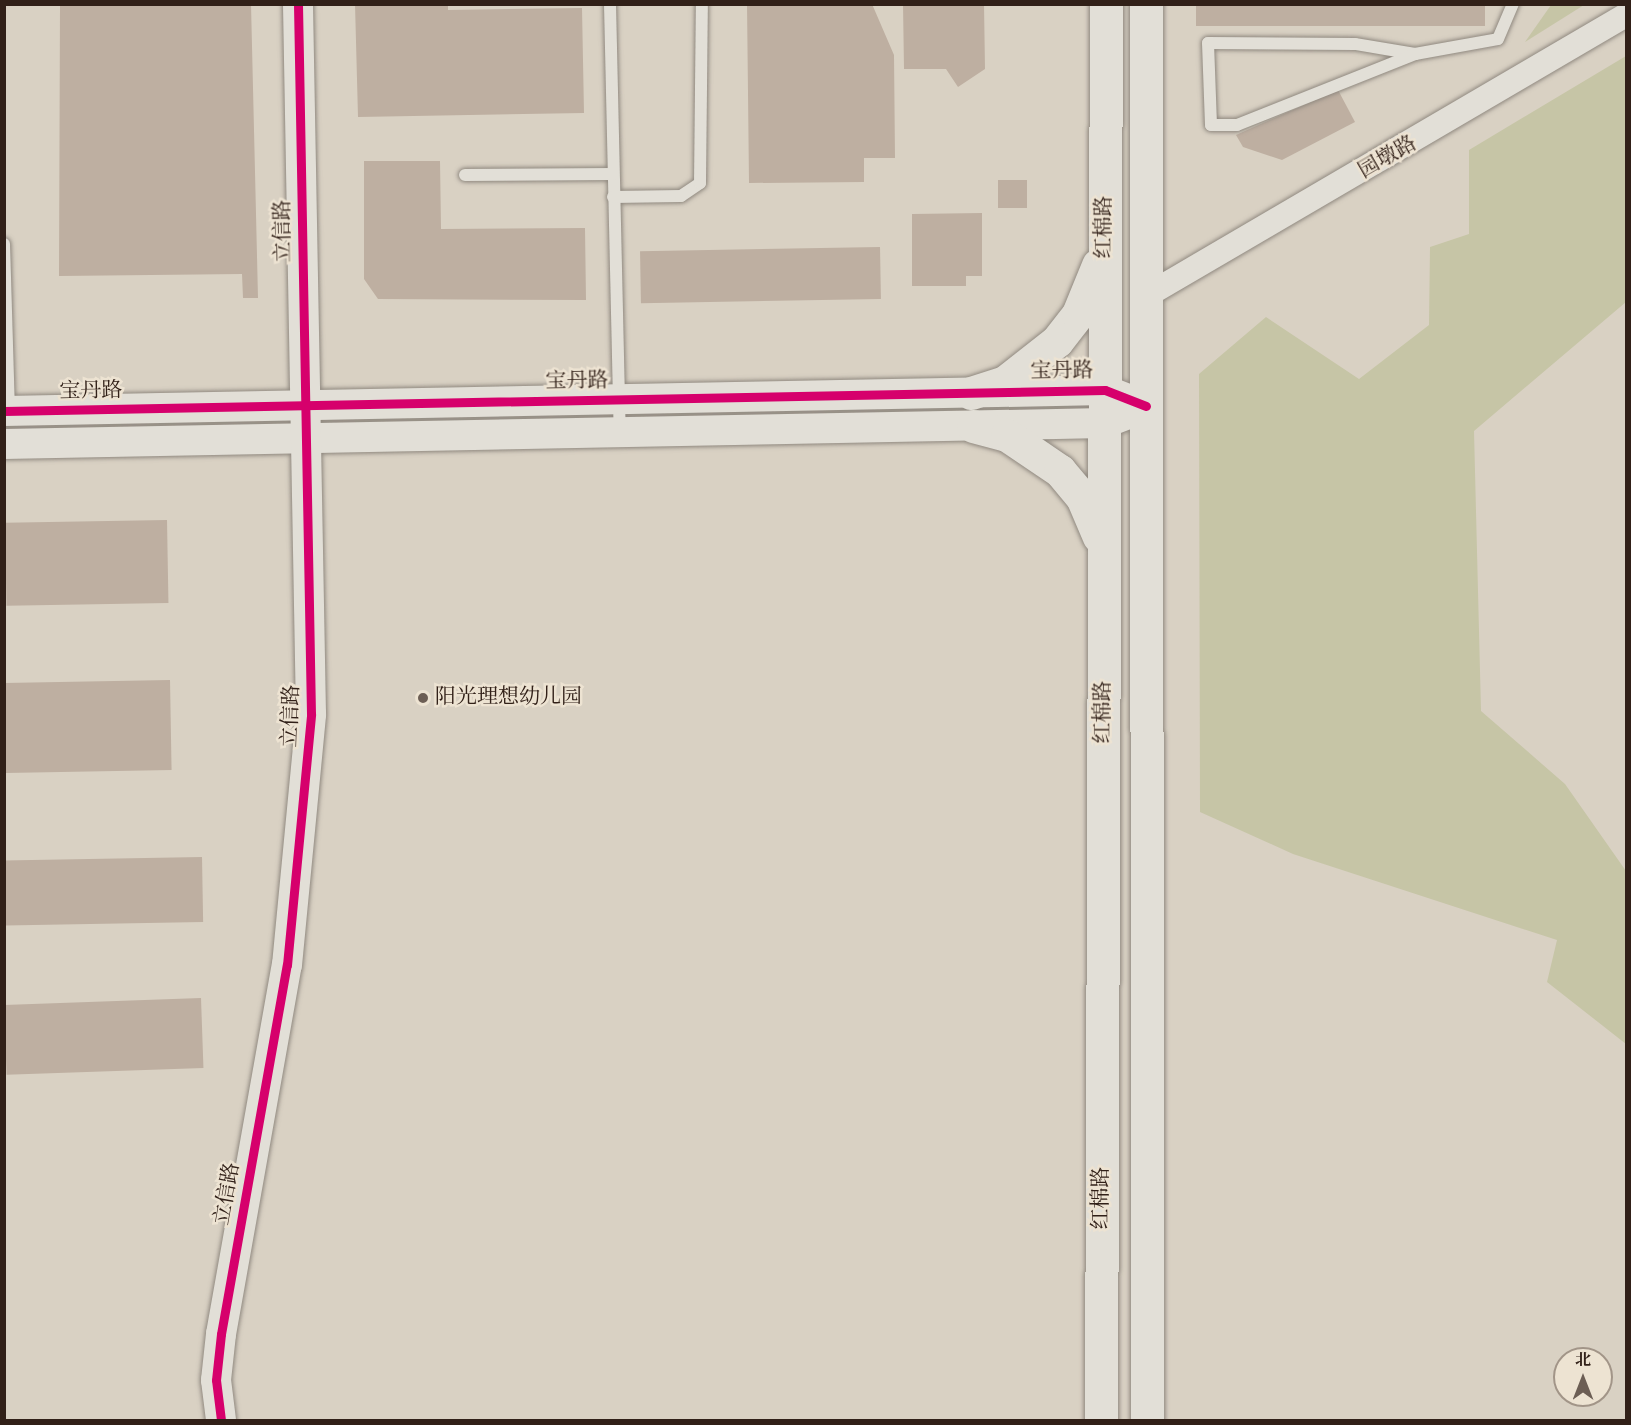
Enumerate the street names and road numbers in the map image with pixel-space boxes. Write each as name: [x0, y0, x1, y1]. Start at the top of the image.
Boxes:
street label: 园墩路: [1354, 131, 1422, 185]
street label: 红棉路: [1092, 196, 1118, 258]
street label: 立信路: [271, 199, 297, 263]
street label: 宝丹路: [1030, 359, 1094, 385]
street label: 宝丹路: [545, 369, 609, 395]
street label: 宝丹路: [59, 379, 123, 405]
street label: 红棉路: [1091, 681, 1117, 743]
street label: 立信路: [278, 684, 306, 748]
street label: 立信路: [210, 1161, 246, 1227]
street label: 红棉路: [1089, 1167, 1115, 1229]

